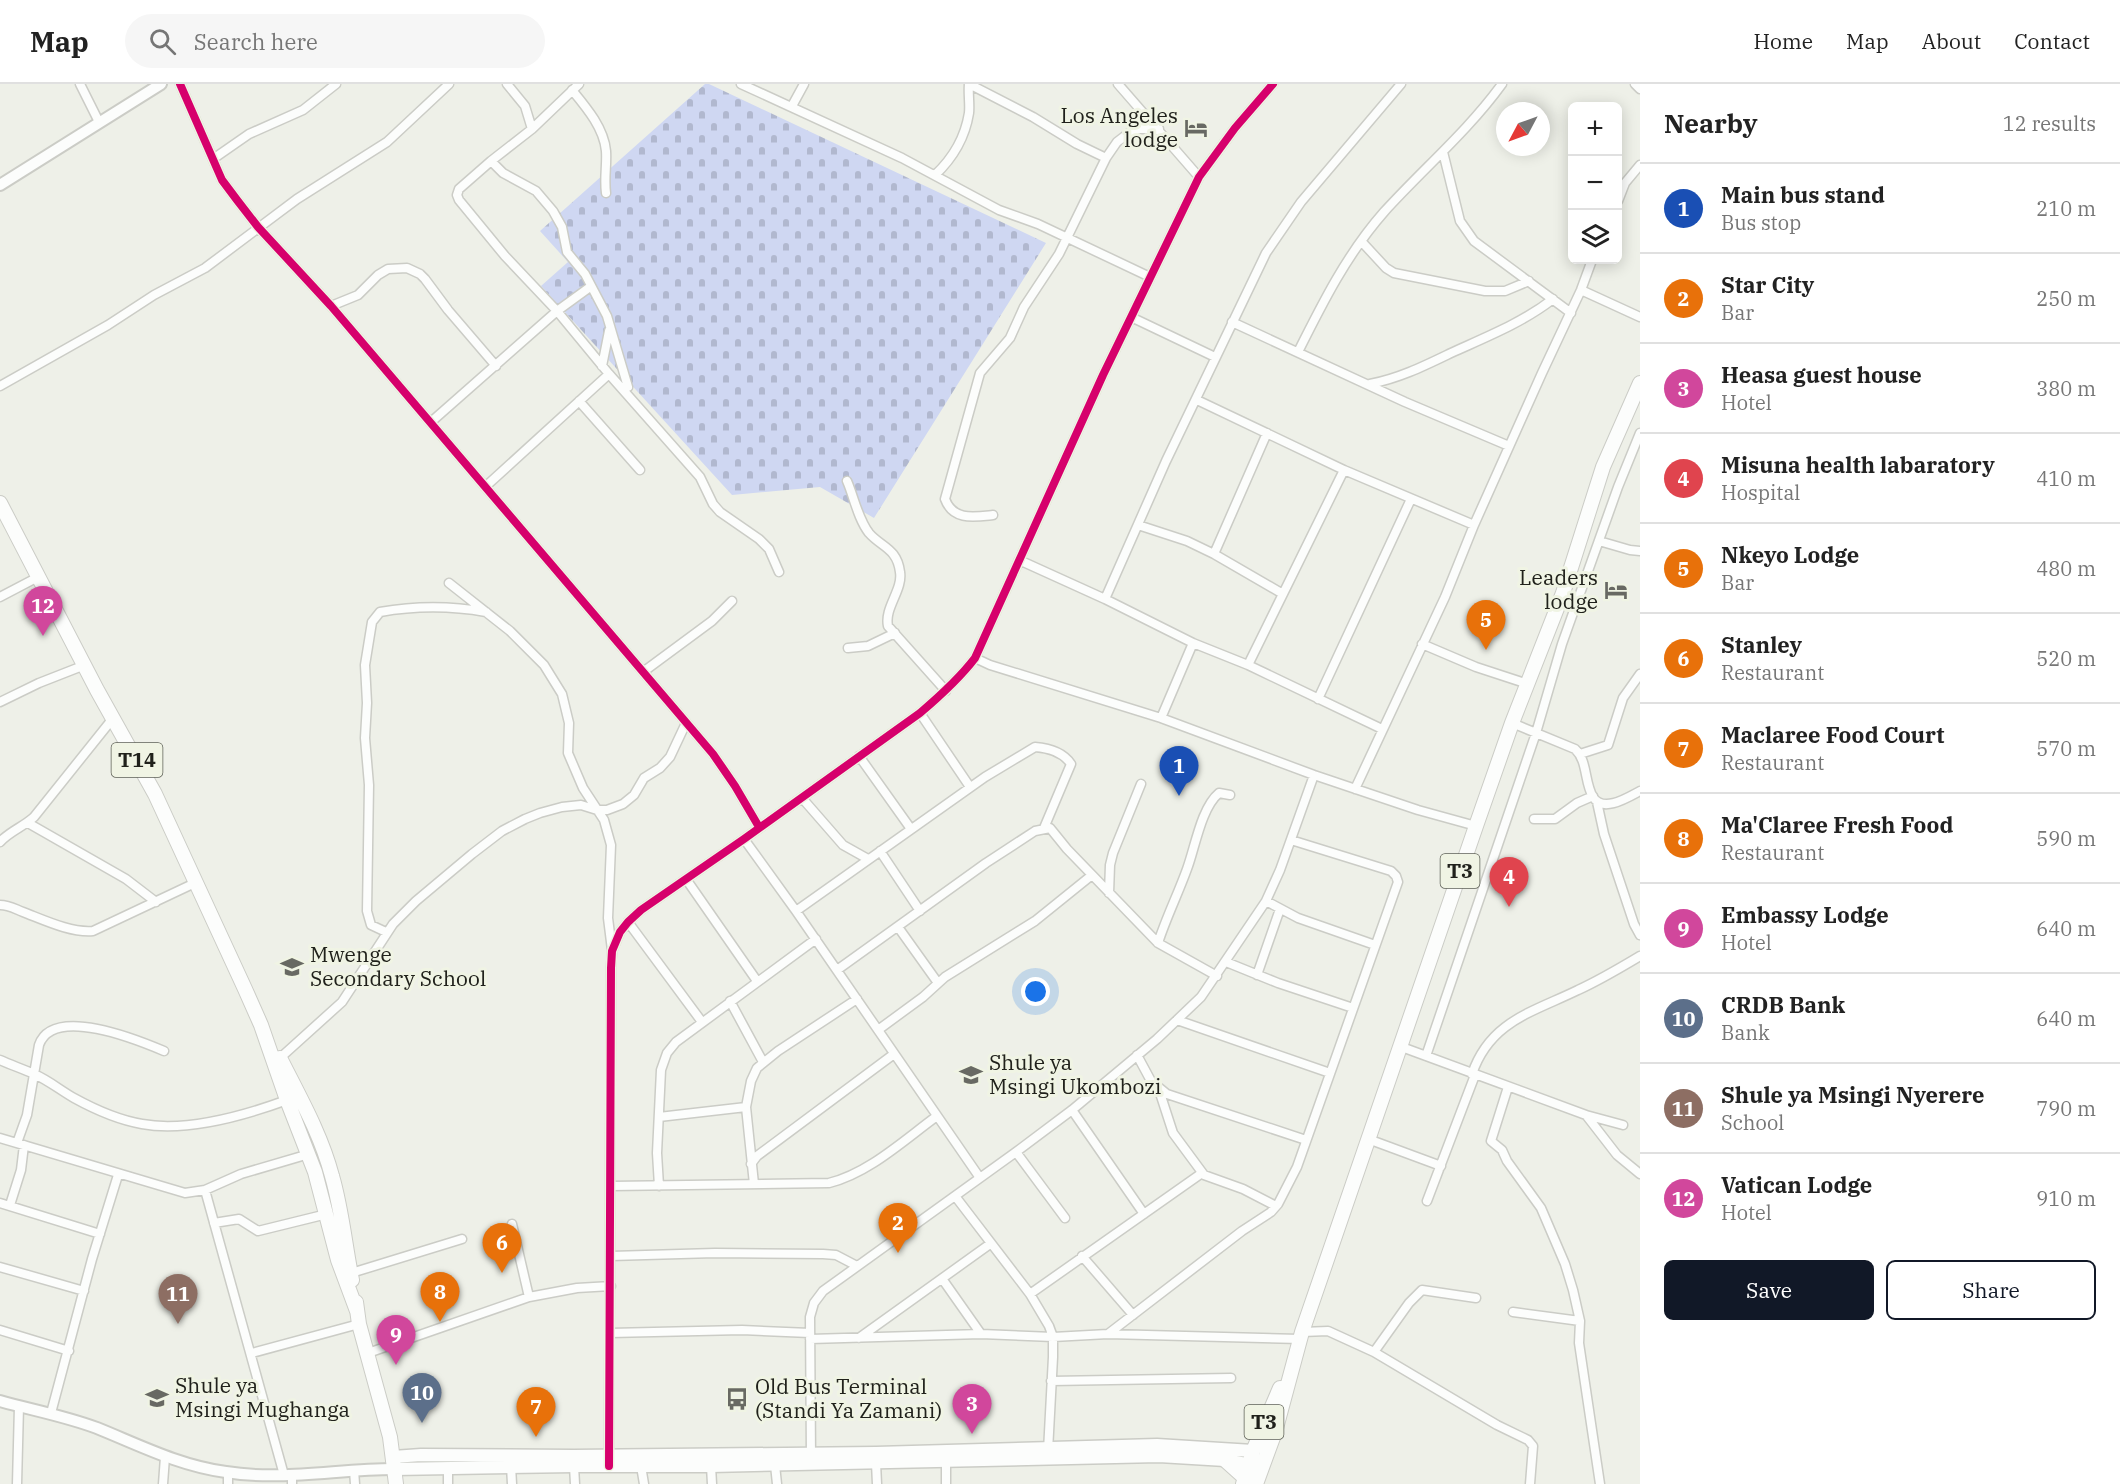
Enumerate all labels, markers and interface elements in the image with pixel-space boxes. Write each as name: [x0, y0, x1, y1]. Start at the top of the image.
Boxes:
search box: [125, 14, 545, 68]
text: Map: [30, 23, 89, 60]
icon: search: [146, 25, 179, 58]
text: Search here: [194, 27, 318, 56]
text: Home: [1753, 27, 1813, 55]
text: Map: [1846, 27, 1889, 55]
text: About: [1922, 27, 1981, 55]
text: Contact: [2014, 27, 2090, 55]
place label: Los Angeles lodge: [1060, 101, 1178, 153]
north arrow: [1496, 102, 1550, 156]
map controls: [1568, 102, 1622, 264]
button: +: [1568, 102, 1622, 156]
text: Nearby: [1664, 106, 1758, 140]
text: 12 results: [2003, 110, 2096, 137]
hotel icon: Los Angeles lodge: [1183, 115, 1209, 141]
button: −: [1568, 156, 1622, 210]
text: Main bus stand: [1721, 180, 1885, 209]
text: 1: [1678, 195, 1690, 222]
text: 210 m: [2036, 195, 2096, 222]
text: Bus stop: [1721, 209, 1801, 236]
button: layers: [1568, 210, 1622, 264]
text: Star City: [1721, 270, 1814, 299]
text: 2: [1678, 285, 1690, 312]
text: 250 m: [2036, 285, 2096, 312]
text: Bar: [1721, 299, 1754, 326]
text: Heasa guest house: [1721, 360, 1922, 389]
text: 3: [1678, 375, 1690, 402]
text: 380 m: [2036, 375, 2096, 402]
text: Hotel: [1721, 389, 1772, 416]
text: Misuna health labaratory: [1721, 450, 1995, 479]
text: 4: [1678, 465, 1690, 492]
text: 410 m: [2036, 465, 2096, 492]
text: Hospital: [1721, 479, 1800, 506]
text: Nkeyo Lodge: [1721, 540, 1859, 569]
text: 5: [1678, 555, 1690, 582]
text: 480 m: [2036, 555, 2096, 582]
place label: Leaders lodge: [1519, 563, 1598, 615]
text: Bar: [1721, 569, 1754, 596]
hotel icon: Leaders lodge: [1603, 577, 1629, 603]
pin: 12: [24, 586, 63, 636]
pin: 5: [1466, 600, 1506, 650]
text: Stanley: [1721, 630, 1802, 659]
text: 6: [1678, 645, 1690, 672]
text: 520 m: [2036, 645, 2096, 672]
text: Restaurant: [1721, 659, 1824, 686]
text: Maclaree Food Court: [1721, 720, 1944, 749]
text: 7: [1678, 735, 1690, 762]
text: 570 m: [2036, 735, 2096, 762]
road number: T14: [112, 743, 162, 777]
pin: 1: [1160, 746, 1198, 796]
text: Restaurant: [1721, 749, 1824, 776]
text: Ma'Claree Fresh Food: [1721, 810, 1953, 839]
text: 8: [1678, 825, 1690, 852]
text: 590 m: [2036, 825, 2096, 852]
text: Restaurant: [1721, 839, 1824, 866]
road number: T3: [1440, 854, 1480, 888]
pin: 4: [1490, 858, 1528, 907]
text: Embassy Lodge: [1721, 900, 1889, 929]
text: 9: [1678, 915, 1690, 942]
text: 640 m: [2036, 915, 2096, 942]
text: Hotel: [1721, 929, 1772, 956]
place label: Mwenge Secondary School: [310, 940, 486, 992]
school or university icon: Mwenge Secondary School: [279, 954, 305, 980]
your location: [1021, 977, 1050, 1006]
text: CRDB Bank: [1721, 990, 1845, 1019]
text: 10: [1672, 1005, 1696, 1032]
text: 640 m: [2036, 1005, 2096, 1032]
text: Bank: [1721, 1019, 1770, 1046]
place label: Shule ya Msingi Ukombozi: [989, 1048, 1161, 1100]
school or university icon: Shule ya Msingi Ukombozi: [958, 1062, 984, 1088]
text: Shule ya Msingi Nyerere: [1721, 1080, 1984, 1109]
text: 11: [1672, 1095, 1696, 1122]
text: 790 m: [2036, 1095, 2096, 1122]
text: School: [1721, 1109, 1784, 1136]
text: Vatican Lodge: [1721, 1170, 1872, 1199]
text: 12: [1672, 1185, 1696, 1212]
text: 910 m: [2036, 1185, 2096, 1212]
text: Hotel: [1721, 1199, 1772, 1226]
pin: 2: [878, 1204, 918, 1253]
pin: 6: [482, 1224, 522, 1273]
button: Save: [1664, 1260, 1874, 1320]
button: Share: [1886, 1260, 2096, 1320]
pin: 8: [420, 1272, 460, 1322]
pin: 11: [158, 1274, 198, 1324]
pin: 9: [376, 1316, 416, 1365]
place label: Shule ya Msingi Mughanga: [175, 1371, 350, 1423]
place label: Old Bus Terminal (Standi Ya Zamani): [755, 1372, 942, 1424]
pin: 10: [402, 1374, 442, 1423]
pin: 3: [952, 1384, 992, 1434]
school or university icon: Shule ya Msingi Mughanga: [144, 1385, 170, 1411]
bus stop icon: Old Bus Terminal (Standi Ya Zamani): [724, 1386, 750, 1412]
pin: 7: [516, 1388, 556, 1437]
road number: T3: [1244, 1405, 1284, 1439]

